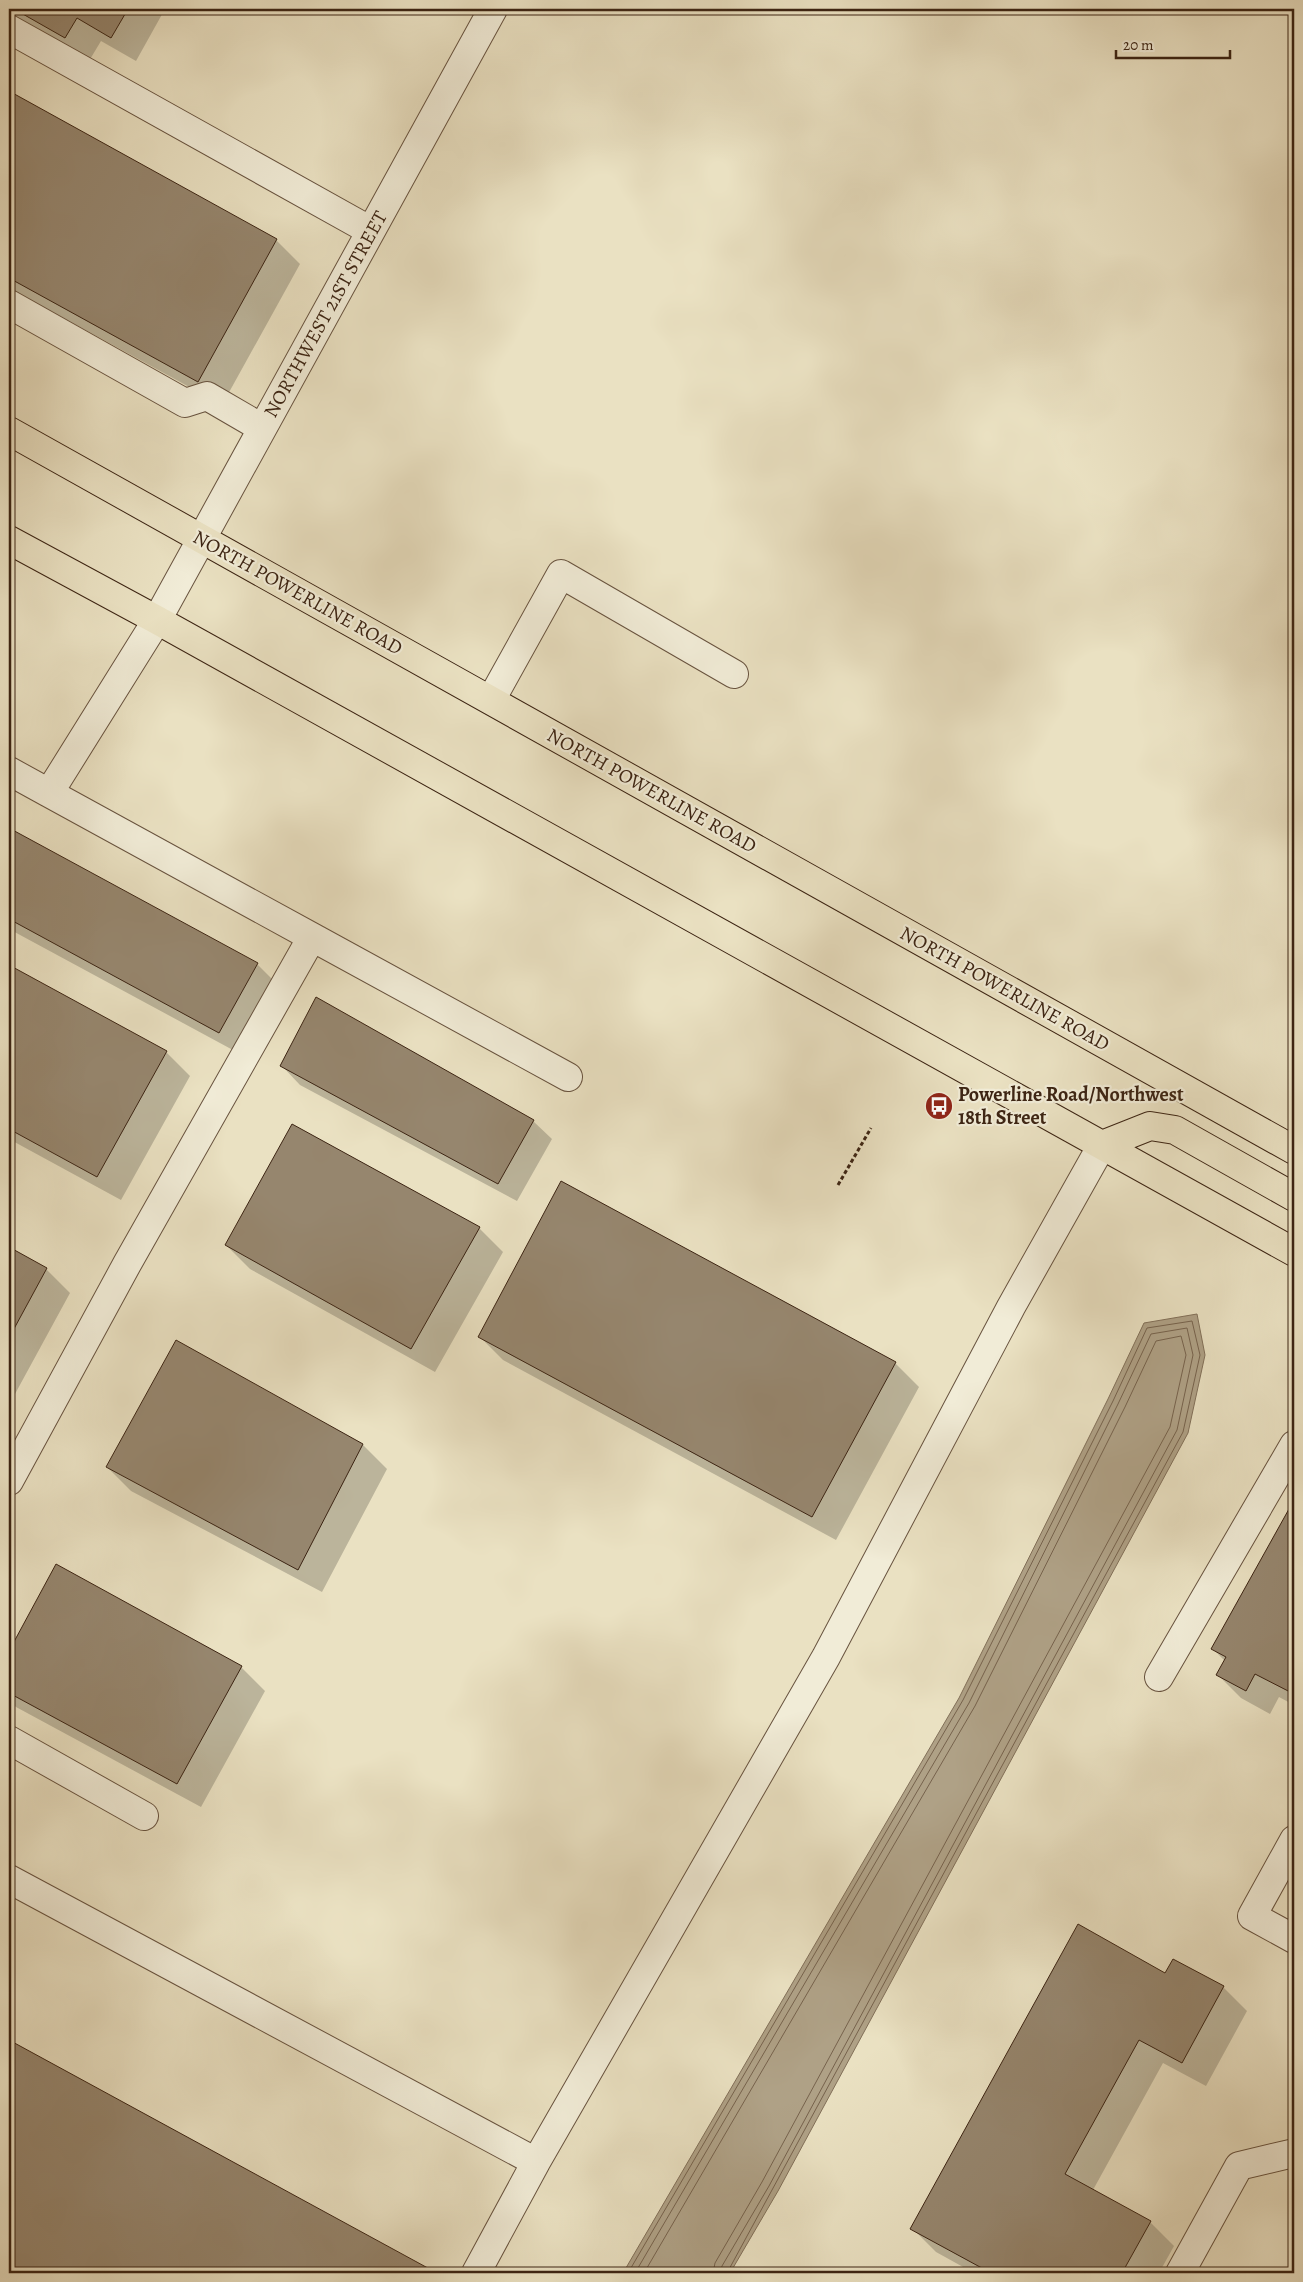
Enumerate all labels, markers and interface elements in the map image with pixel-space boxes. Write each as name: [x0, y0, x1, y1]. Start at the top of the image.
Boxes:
scale bar: [1116, 28, 1229, 60]
text: 20 m: [1123, 35, 1154, 55]
street label: NORTHWEST 21ST STREET: [257, 206, 394, 422]
street label: NORTH POWERLINE ROAD: [188, 523, 407, 661]
street label: NORTH POWERLINE ROAD: [542, 721, 761, 859]
street label: NORTH POWERLINE ROAD: [895, 919, 1114, 1057]
place label: Powerline Road/Northwest 18th Street: [958, 1081, 1184, 1131]
bus stop icon: Powerline Road/Northwest 18th Street: [924, 1091, 954, 1121]

